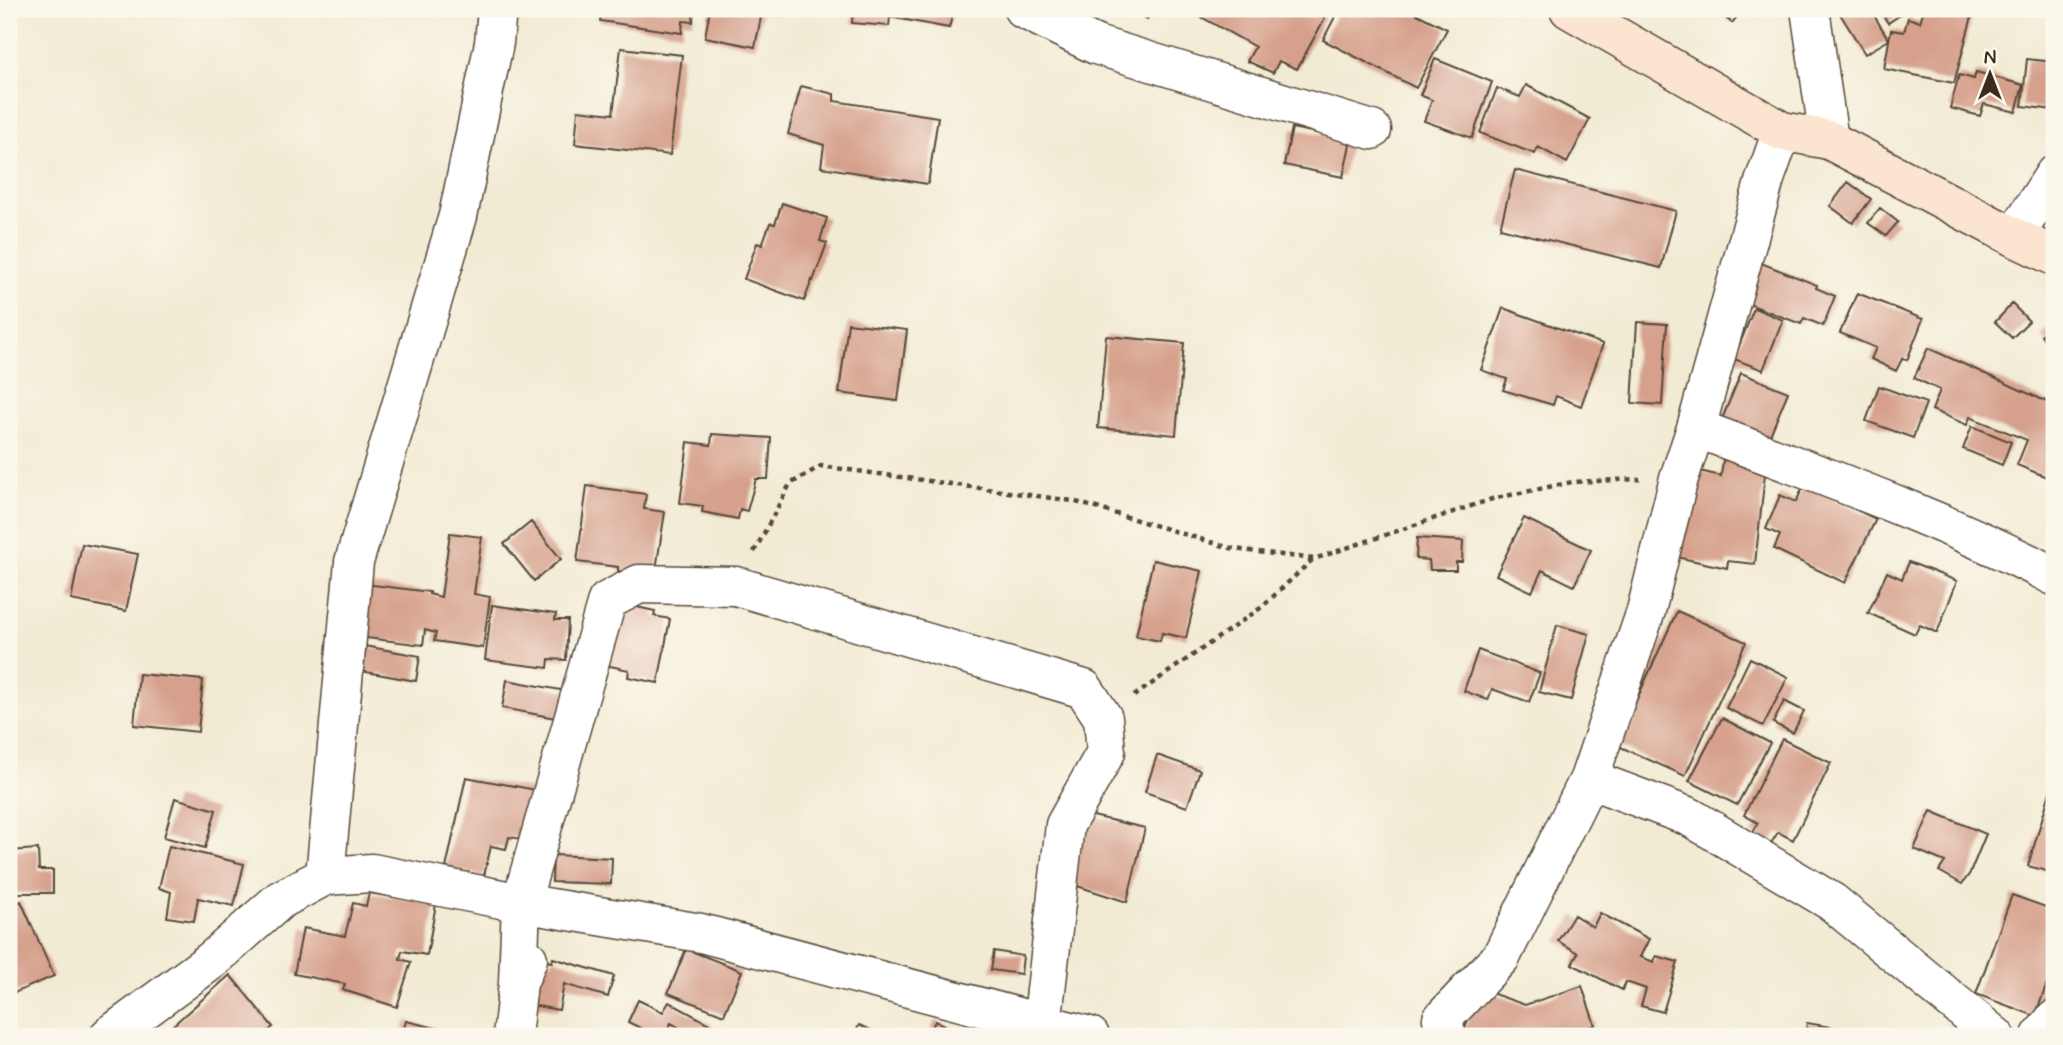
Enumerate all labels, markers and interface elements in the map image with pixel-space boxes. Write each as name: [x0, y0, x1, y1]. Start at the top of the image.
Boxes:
north arrow: [1954, 38, 2024, 108]
text: N: [1984, 46, 1996, 71]

